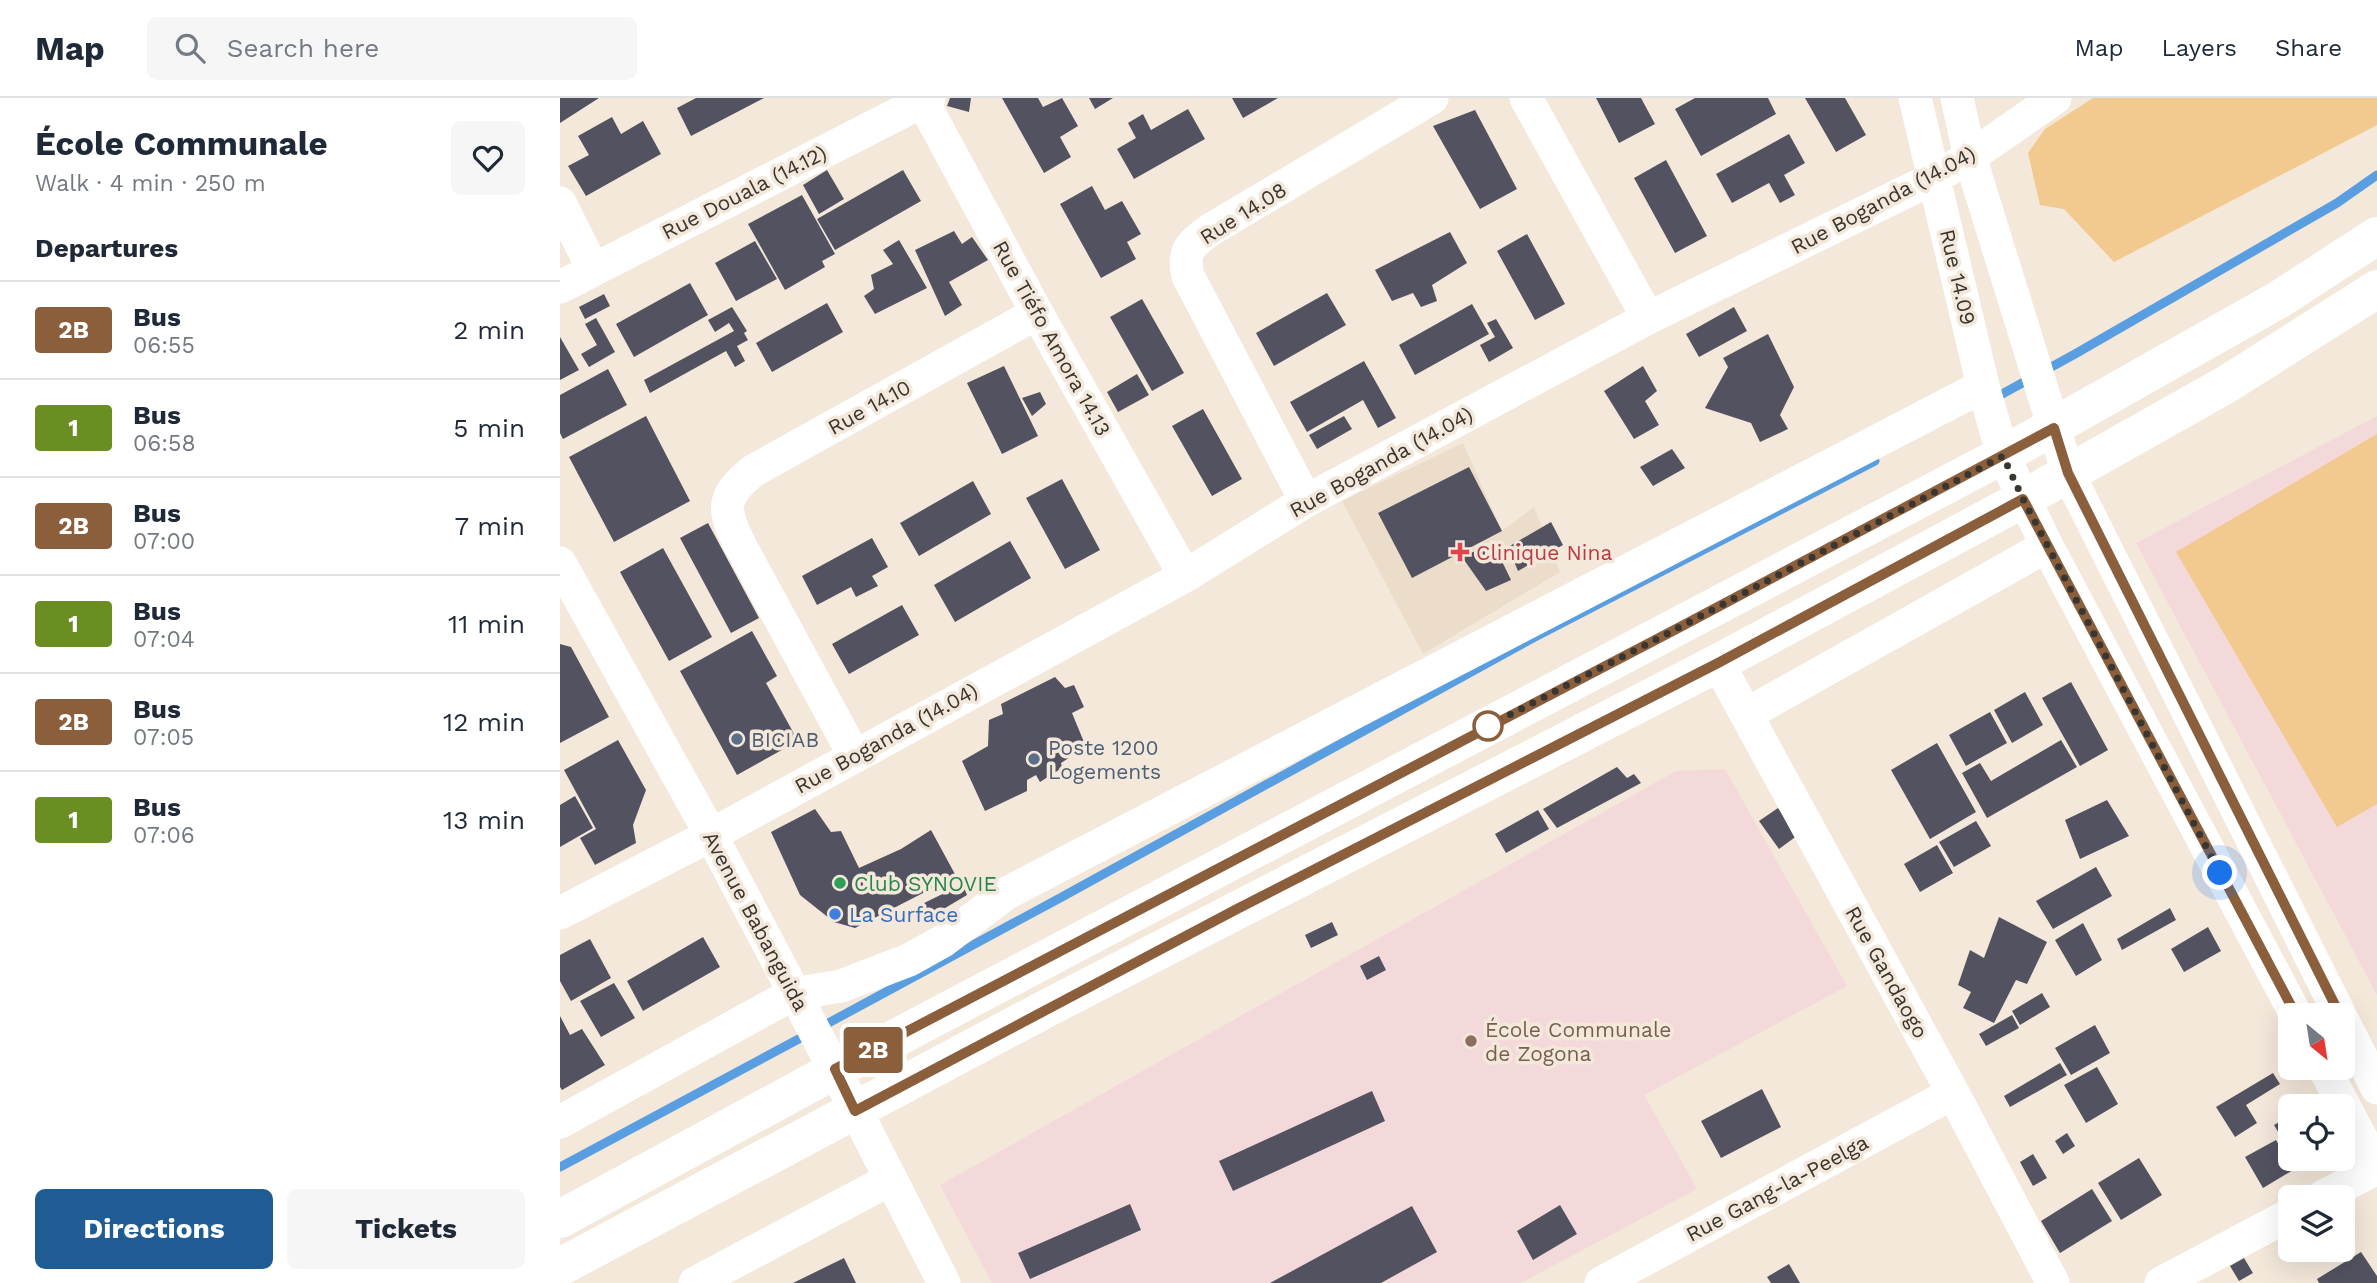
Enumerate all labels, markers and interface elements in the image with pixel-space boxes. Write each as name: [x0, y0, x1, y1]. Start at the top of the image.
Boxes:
search box: [147, 17, 637, 80]
text: Map: [35, 29, 105, 68]
icon: search: [171, 29, 209, 67]
text: Search here: [227, 33, 379, 63]
text: Map: [2075, 34, 2123, 62]
text: Layers: [2161, 34, 2237, 62]
text: Share: [2275, 34, 2342, 62]
button: heart: [451, 121, 525, 195]
text: École Communale: [35, 124, 328, 163]
street label: Rue Douala (14.12): [657, 140, 831, 244]
street label: Rue Boganda (14.04): [1786, 141, 1980, 259]
text: Walk · 4 min · 250 m: [35, 170, 266, 197]
street label: Rue 14.08: [1195, 177, 1291, 249]
street label: Rue 14.09: [1935, 227, 1981, 327]
text: Departures: [35, 233, 178, 263]
street label: Rue Tiéfo Amora 14.13: [988, 236, 1116, 440]
text: Bus: [133, 302, 181, 332]
text: 2 min: [453, 315, 525, 345]
text: 2B: [58, 316, 89, 344]
text: 06:55: [133, 332, 195, 359]
street label: Rue 14.10: [823, 374, 915, 440]
text: Bus: [133, 400, 181, 430]
street label: Rue Boganda (14.04): [1285, 401, 1477, 523]
text: 5 min: [453, 413, 525, 443]
text: 1: [68, 414, 79, 442]
text: 06:58: [133, 430, 196, 457]
text: Bus: [133, 498, 181, 528]
text: 7 min: [455, 511, 525, 541]
text: 2B: [58, 512, 89, 540]
text: 07:00: [133, 528, 195, 555]
place label: Clinique Nina: [1476, 540, 1612, 565]
marker: Clinique Nina: [1450, 542, 1470, 562]
text: Bus: [133, 596, 181, 626]
text: 11 min: [448, 609, 525, 639]
text: 1: [68, 610, 79, 638]
text: 07:04: [133, 626, 195, 653]
street label: Rue Boganda (14.04): [790, 677, 982, 799]
text: Bus: [133, 694, 181, 724]
text: 12 min: [443, 707, 525, 737]
text: 2B: [58, 708, 89, 736]
unlabelled marker: [1473, 711, 1503, 741]
text: 07:05: [133, 724, 194, 751]
place label: BICIAB: [751, 727, 819, 752]
marker: BICIAB: [729, 731, 745, 747]
place label: Poste 1200 Logements: [1048, 735, 1161, 784]
marker: Poste 1200 Logements: [1026, 751, 1042, 767]
text: Bus: [133, 792, 181, 822]
text: 13 min: [443, 805, 525, 835]
text: 1: [68, 806, 79, 834]
text: 07:06: [133, 822, 195, 849]
street label: Avenue Babanguida: [698, 827, 814, 1015]
your location: [2202, 855, 2237, 890]
place label: Club SYNOVIE: [854, 871, 997, 896]
marker: Club SYNOVIE: [832, 875, 848, 891]
street label: Rue Gandaogo: [1840, 901, 1934, 1043]
place label: La Surface: [849, 902, 958, 927]
marker: La Surface: [827, 906, 843, 922]
north arrow: [2278, 1003, 2356, 1080]
map controls: [2278, 1003, 2355, 1262]
place label: École Communale de Zogona: [1485, 1017, 1671, 1066]
line badge: 2B: [842, 1027, 904, 1073]
marker: École Communale de Zogona: [1463, 1033, 1479, 1049]
text: 2B: [858, 1036, 888, 1064]
button: locate: [2278, 1094, 2355, 1171]
street label: Rue Gang-la-Peelga: [1682, 1129, 1873, 1247]
button: layers: [2278, 1185, 2355, 1262]
button: Directions: [35, 1189, 273, 1269]
button: Tickets: [287, 1189, 525, 1269]

